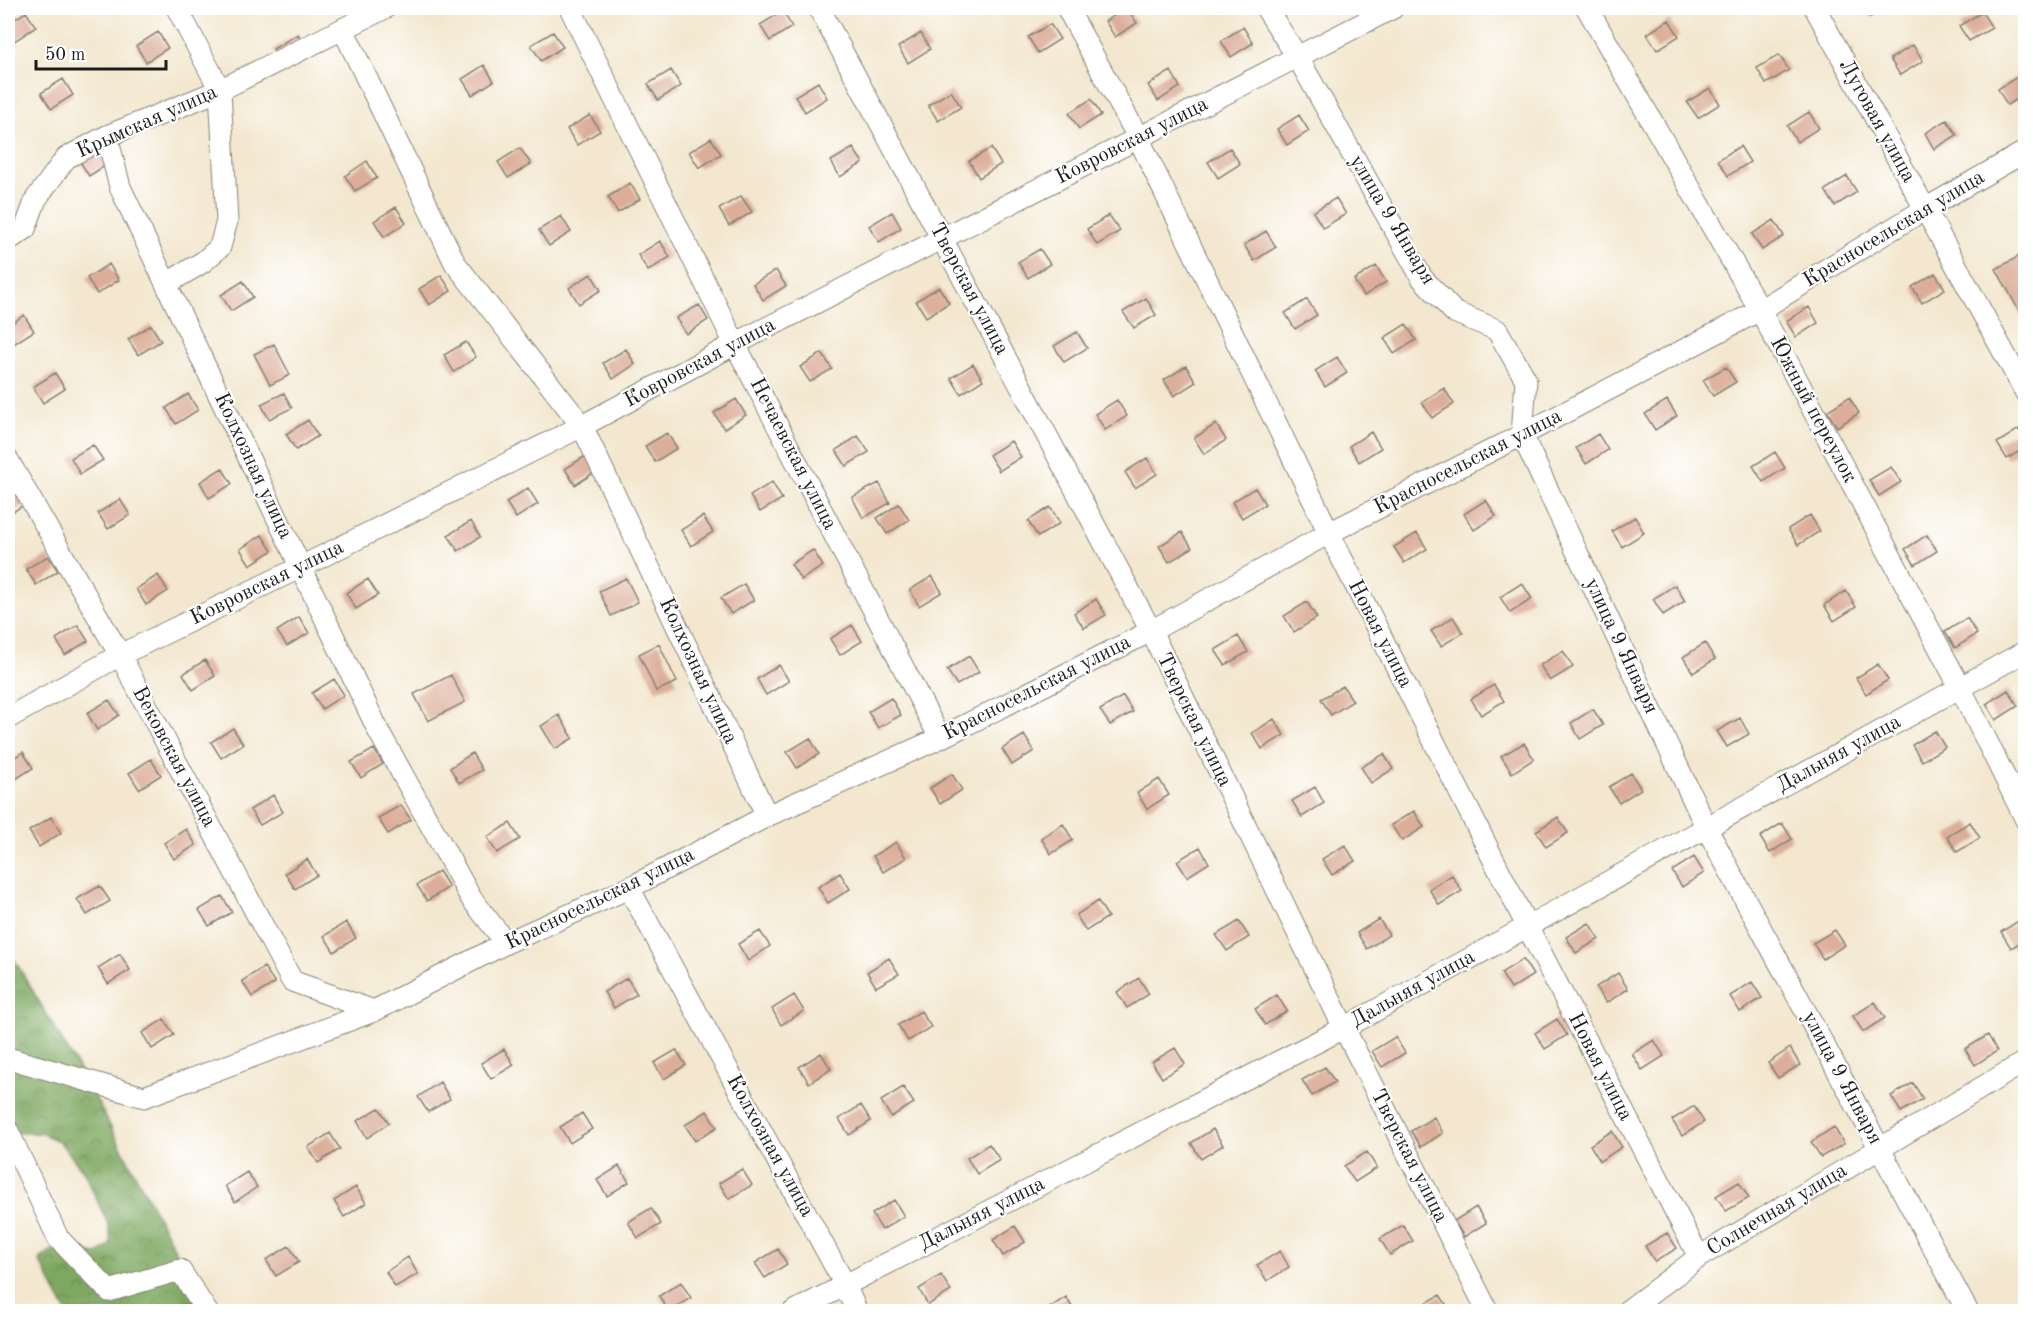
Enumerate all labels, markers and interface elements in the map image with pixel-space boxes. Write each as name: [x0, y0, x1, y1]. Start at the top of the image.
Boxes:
scale bar: [36, 33, 166, 71]
text: 50 m: [45, 46, 85, 64]
street label: Луговая улица: [1835, 56, 1919, 186]
street label: Крымская улица: [73, 82, 221, 162]
street label: Ковровская улица: [1052, 94, 1212, 188]
street label: улица 9 Января: [1345, 152, 1439, 289]
street label: Красносельская улица: [1800, 167, 1988, 291]
street label: Тверская улица: [925, 220, 1013, 358]
street label: Ковровская улица: [621, 314, 779, 412]
street label: Южный переулок: [1766, 334, 1860, 487]
street label: Нечаевская улица: [746, 375, 840, 533]
street label: Колхозная улица: [210, 390, 296, 542]
street label: Красносельская улица: [1371, 406, 1565, 518]
street label: Ковровская улица: [187, 537, 347, 629]
street label: улица 9 Января: [1580, 575, 1662, 717]
street label: Новая улица: [1344, 577, 1416, 691]
street label: Колхозная улица: [655, 595, 741, 747]
street label: Красносельская улица: [940, 632, 1134, 744]
street label: Тверская улица: [1153, 650, 1235, 790]
street label: Вековская улица: [128, 683, 220, 831]
street label: Дальняя улица: [1773, 711, 1905, 797]
street label: Красносельская улица: [502, 844, 698, 954]
street label: Дальняя улица: [1347, 946, 1479, 1032]
street label: улица 9 Января: [1798, 1008, 1886, 1148]
street label: Новая улица: [1564, 1010, 1636, 1124]
street label: Колхозная улица: [722, 1072, 818, 1220]
street label: Тверская улица: [1366, 1086, 1452, 1226]
street label: Солнечная улица: [1703, 1160, 1851, 1260]
street label: Дальняя улица: [916, 1173, 1048, 1255]

